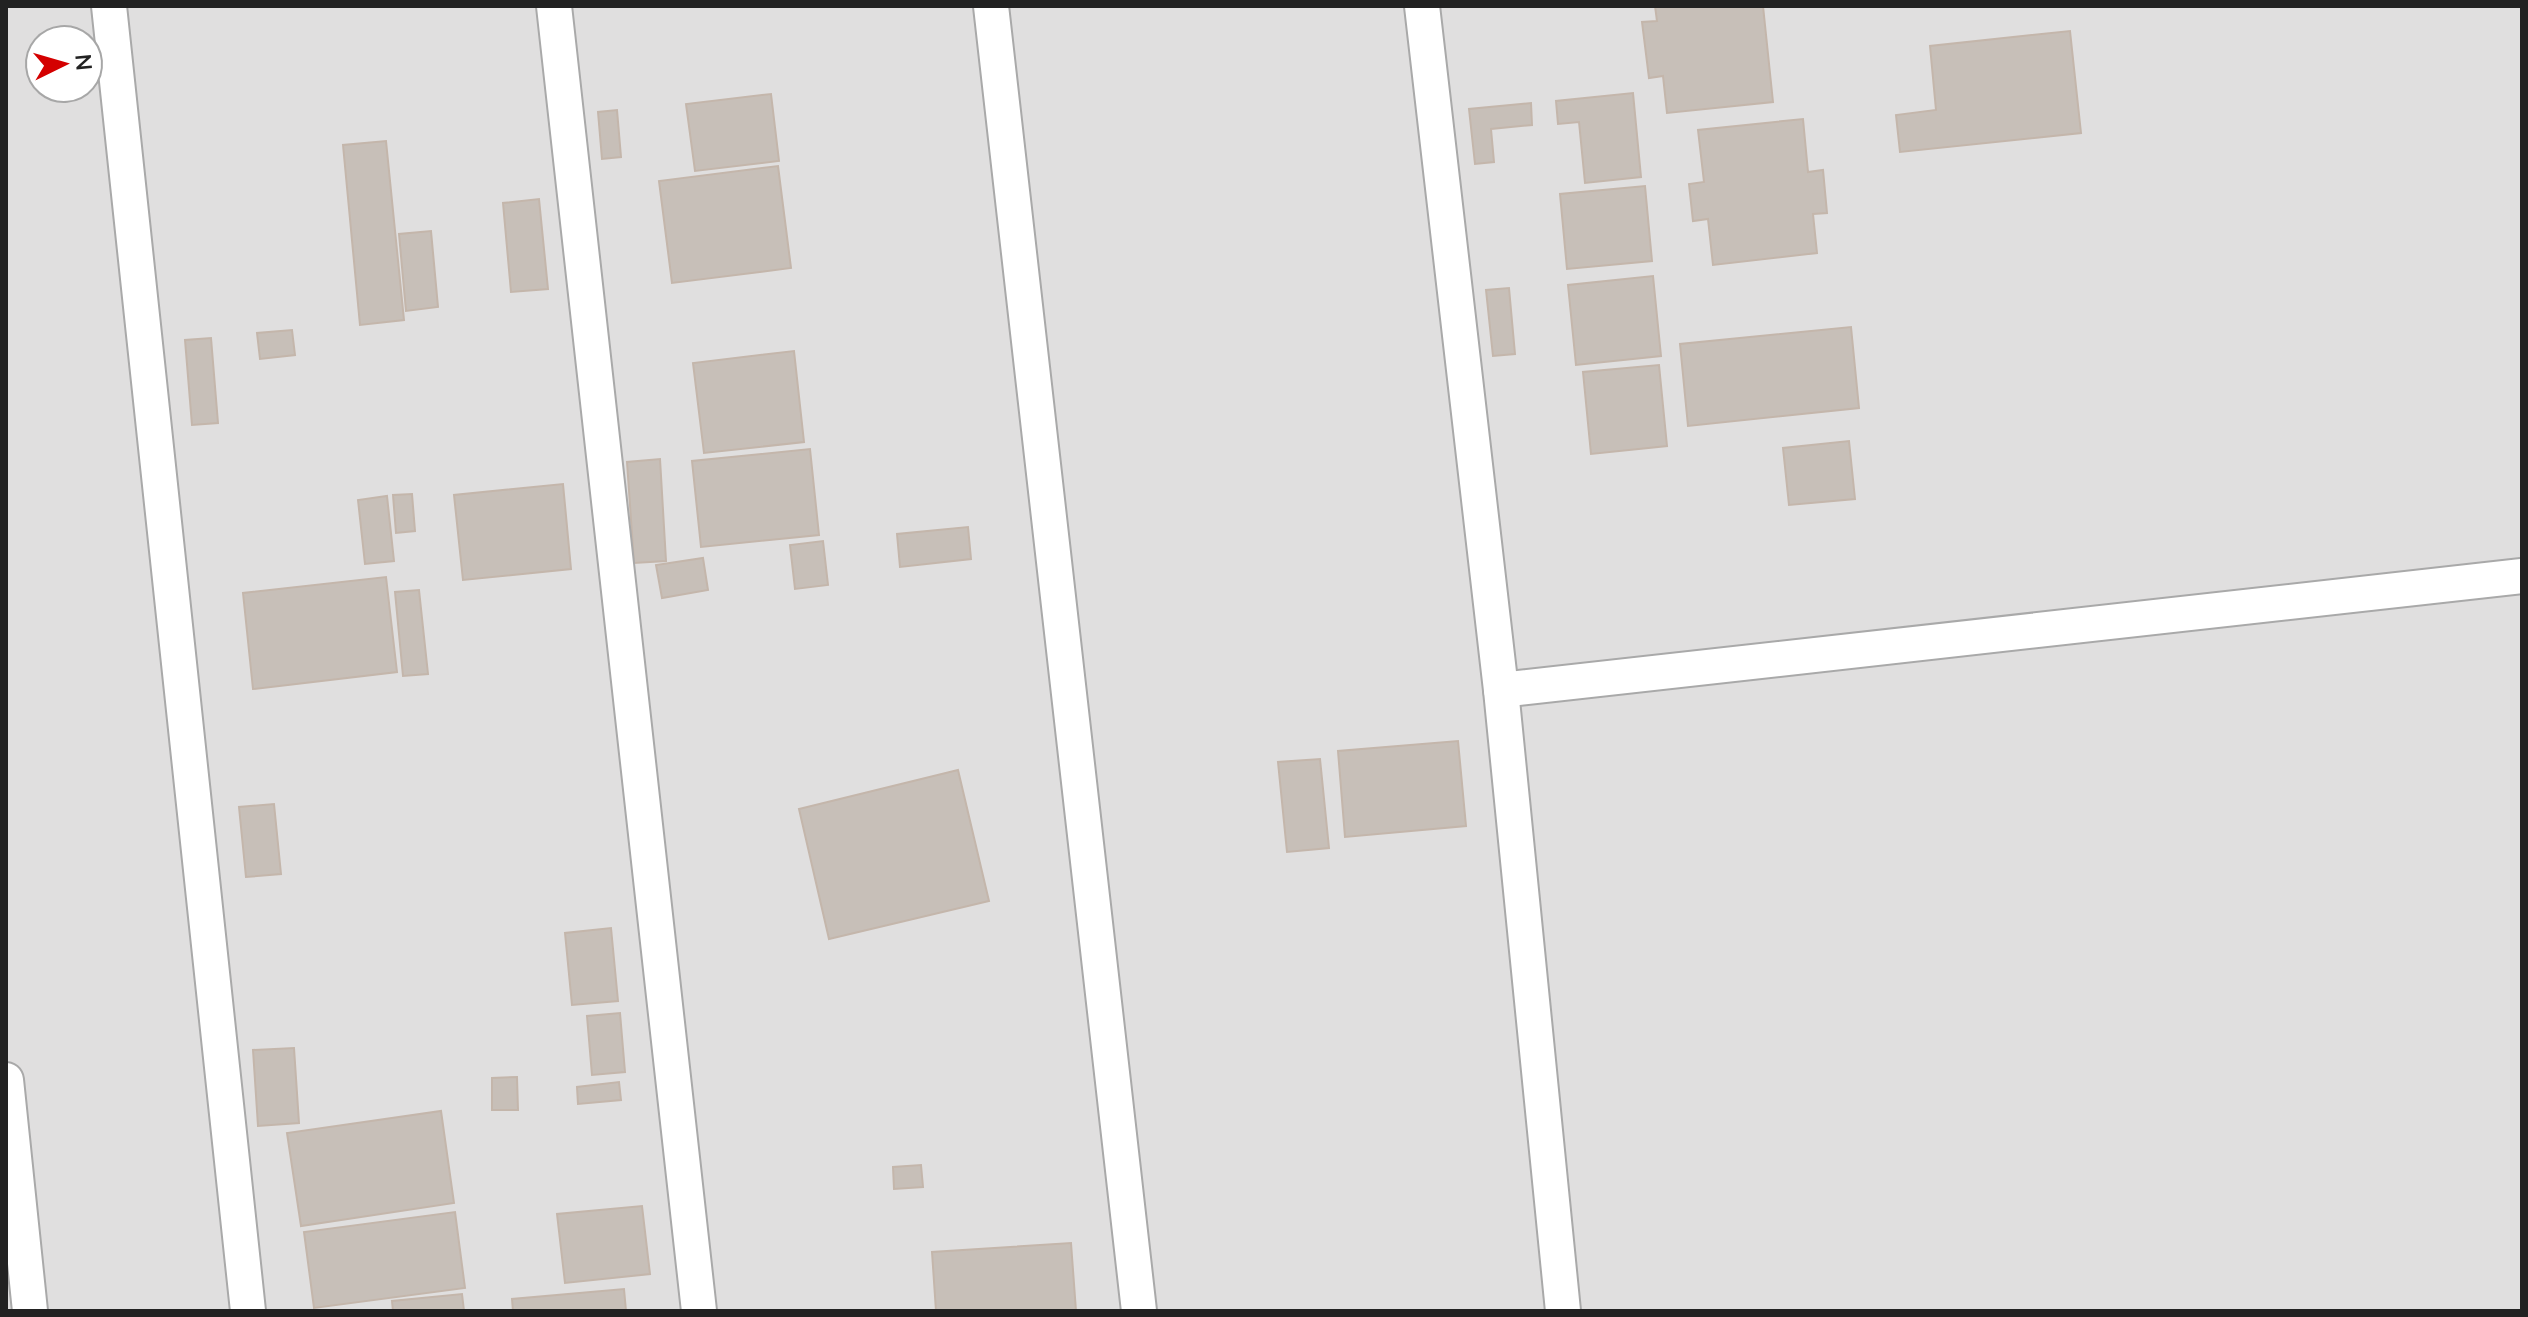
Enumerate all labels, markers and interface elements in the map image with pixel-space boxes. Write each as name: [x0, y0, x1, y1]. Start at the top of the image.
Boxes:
north arrow: [24, 24, 104, 104]
text: N: [67, 53, 99, 72]

